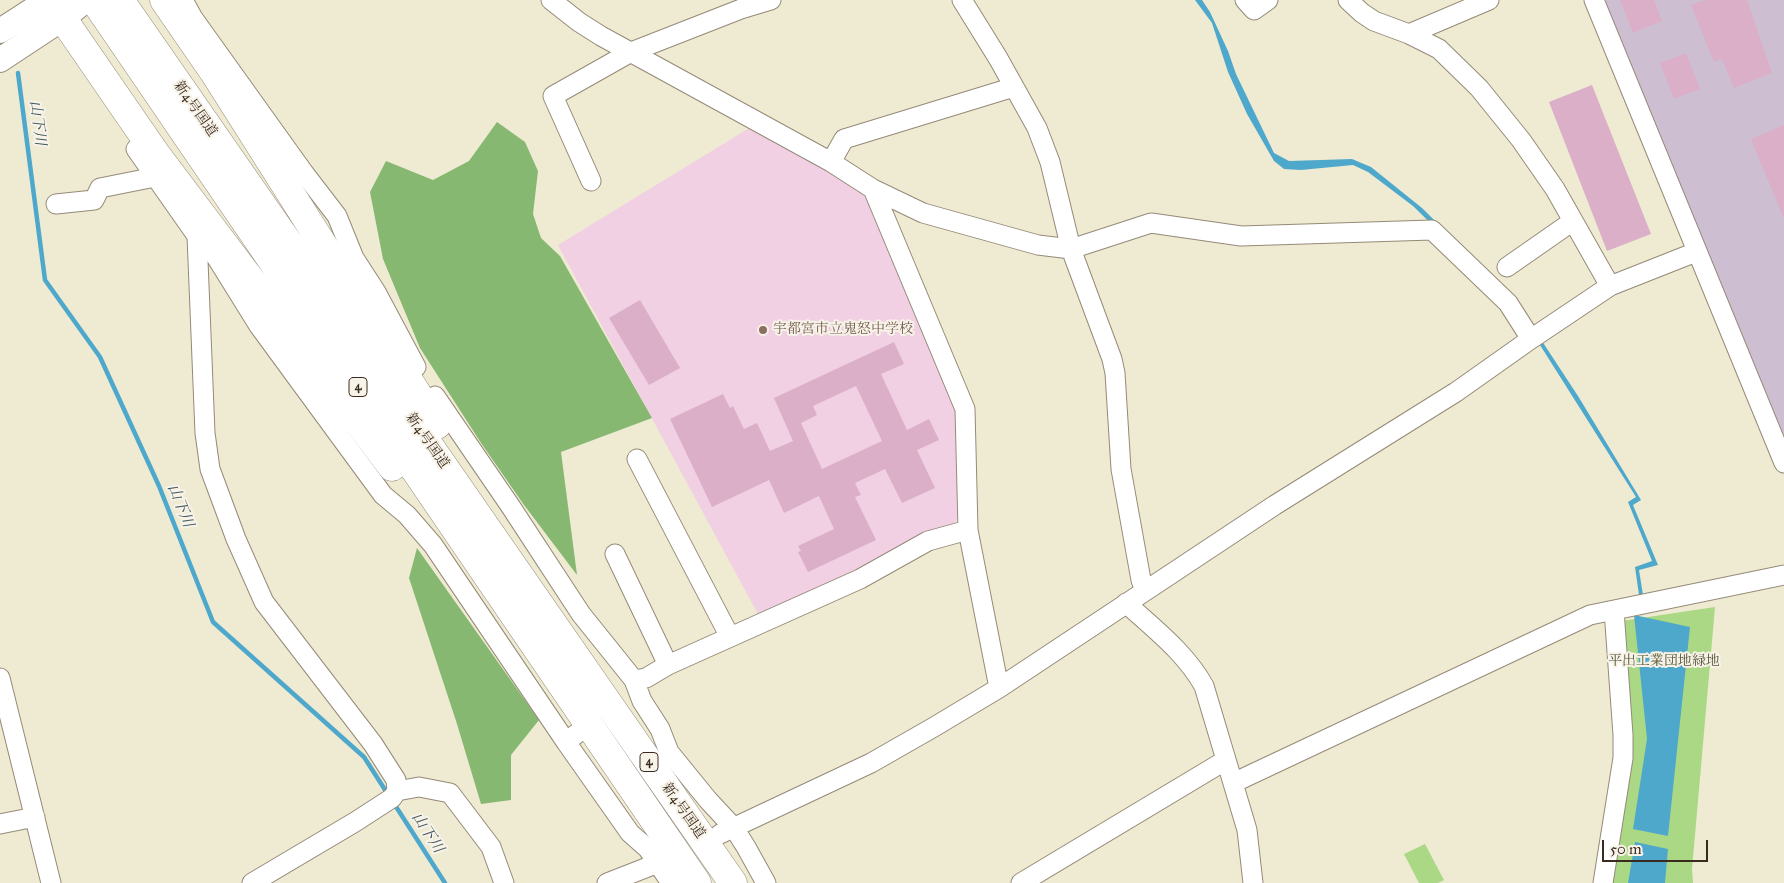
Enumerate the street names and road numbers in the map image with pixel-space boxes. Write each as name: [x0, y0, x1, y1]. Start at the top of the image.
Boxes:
street label: 新4号国道: [170, 78, 220, 140]
road number: 4: [349, 378, 367, 397]
street label: 新4号国道: [402, 410, 452, 472]
road number: 4: [640, 752, 658, 772]
street label: 新4号国道: [658, 780, 708, 842]

